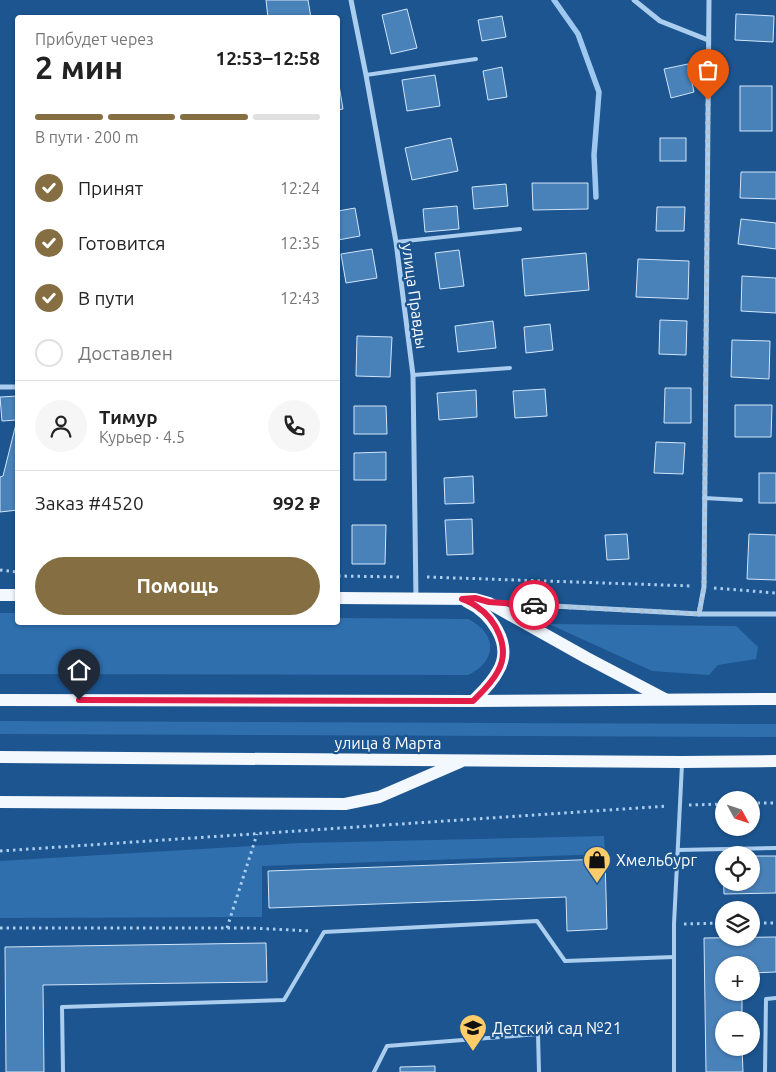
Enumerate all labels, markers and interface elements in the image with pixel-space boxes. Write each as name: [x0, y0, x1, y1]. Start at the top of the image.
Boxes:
text: Прибудет через: [35, 30, 154, 48]
text: 12:53–12:58: [215, 47, 320, 69]
text: 2 мин: [35, 49, 123, 85]
pin: [687, 49, 729, 100]
icon: bag: [694, 56, 722, 84]
text: В пути · 200 m: [35, 128, 138, 146]
icon: check: [35, 174, 63, 202]
text: Принят: [78, 177, 143, 199]
text: 12:24: [280, 179, 320, 197]
icon: check: [35, 229, 63, 257]
text: Готовится: [78, 232, 165, 254]
text: 12:35: [280, 234, 320, 252]
street label: улица Правды: [399, 242, 431, 350]
icon: check: [35, 284, 63, 312]
text: В пути: [78, 287, 135, 309]
text: 12:43: [280, 289, 320, 307]
text: Доставлен: [78, 342, 173, 364]
button: person: [35, 400, 87, 452]
button: phone: [268, 400, 320, 452]
text: Тимур: [99, 406, 158, 428]
text: Курьер · 4.5: [99, 428, 185, 446]
text: Заказ #4520: [35, 492, 144, 514]
text: 992 ₽: [273, 492, 320, 514]
button: Помощь: [35, 557, 320, 615]
courier: [509, 580, 559, 630]
icon: car: [520, 591, 548, 619]
pin: [58, 649, 100, 700]
icon: home: [65, 656, 93, 684]
street label: улица 8 Марта: [335, 734, 441, 752]
north arrow: [715, 791, 760, 836]
map controls: [715, 791, 760, 1056]
shop icon: Хмельбург: [582, 845, 612, 884]
button: locate: [715, 846, 760, 891]
place label: Хмельбург: [616, 851, 697, 869]
button: layers: [715, 901, 760, 946]
button: +: [715, 956, 760, 1001]
button: −: [715, 1011, 760, 1056]
school or university icon: Детский сад №21: [458, 1013, 488, 1052]
place label: Детский сад №21: [492, 1019, 622, 1037]

